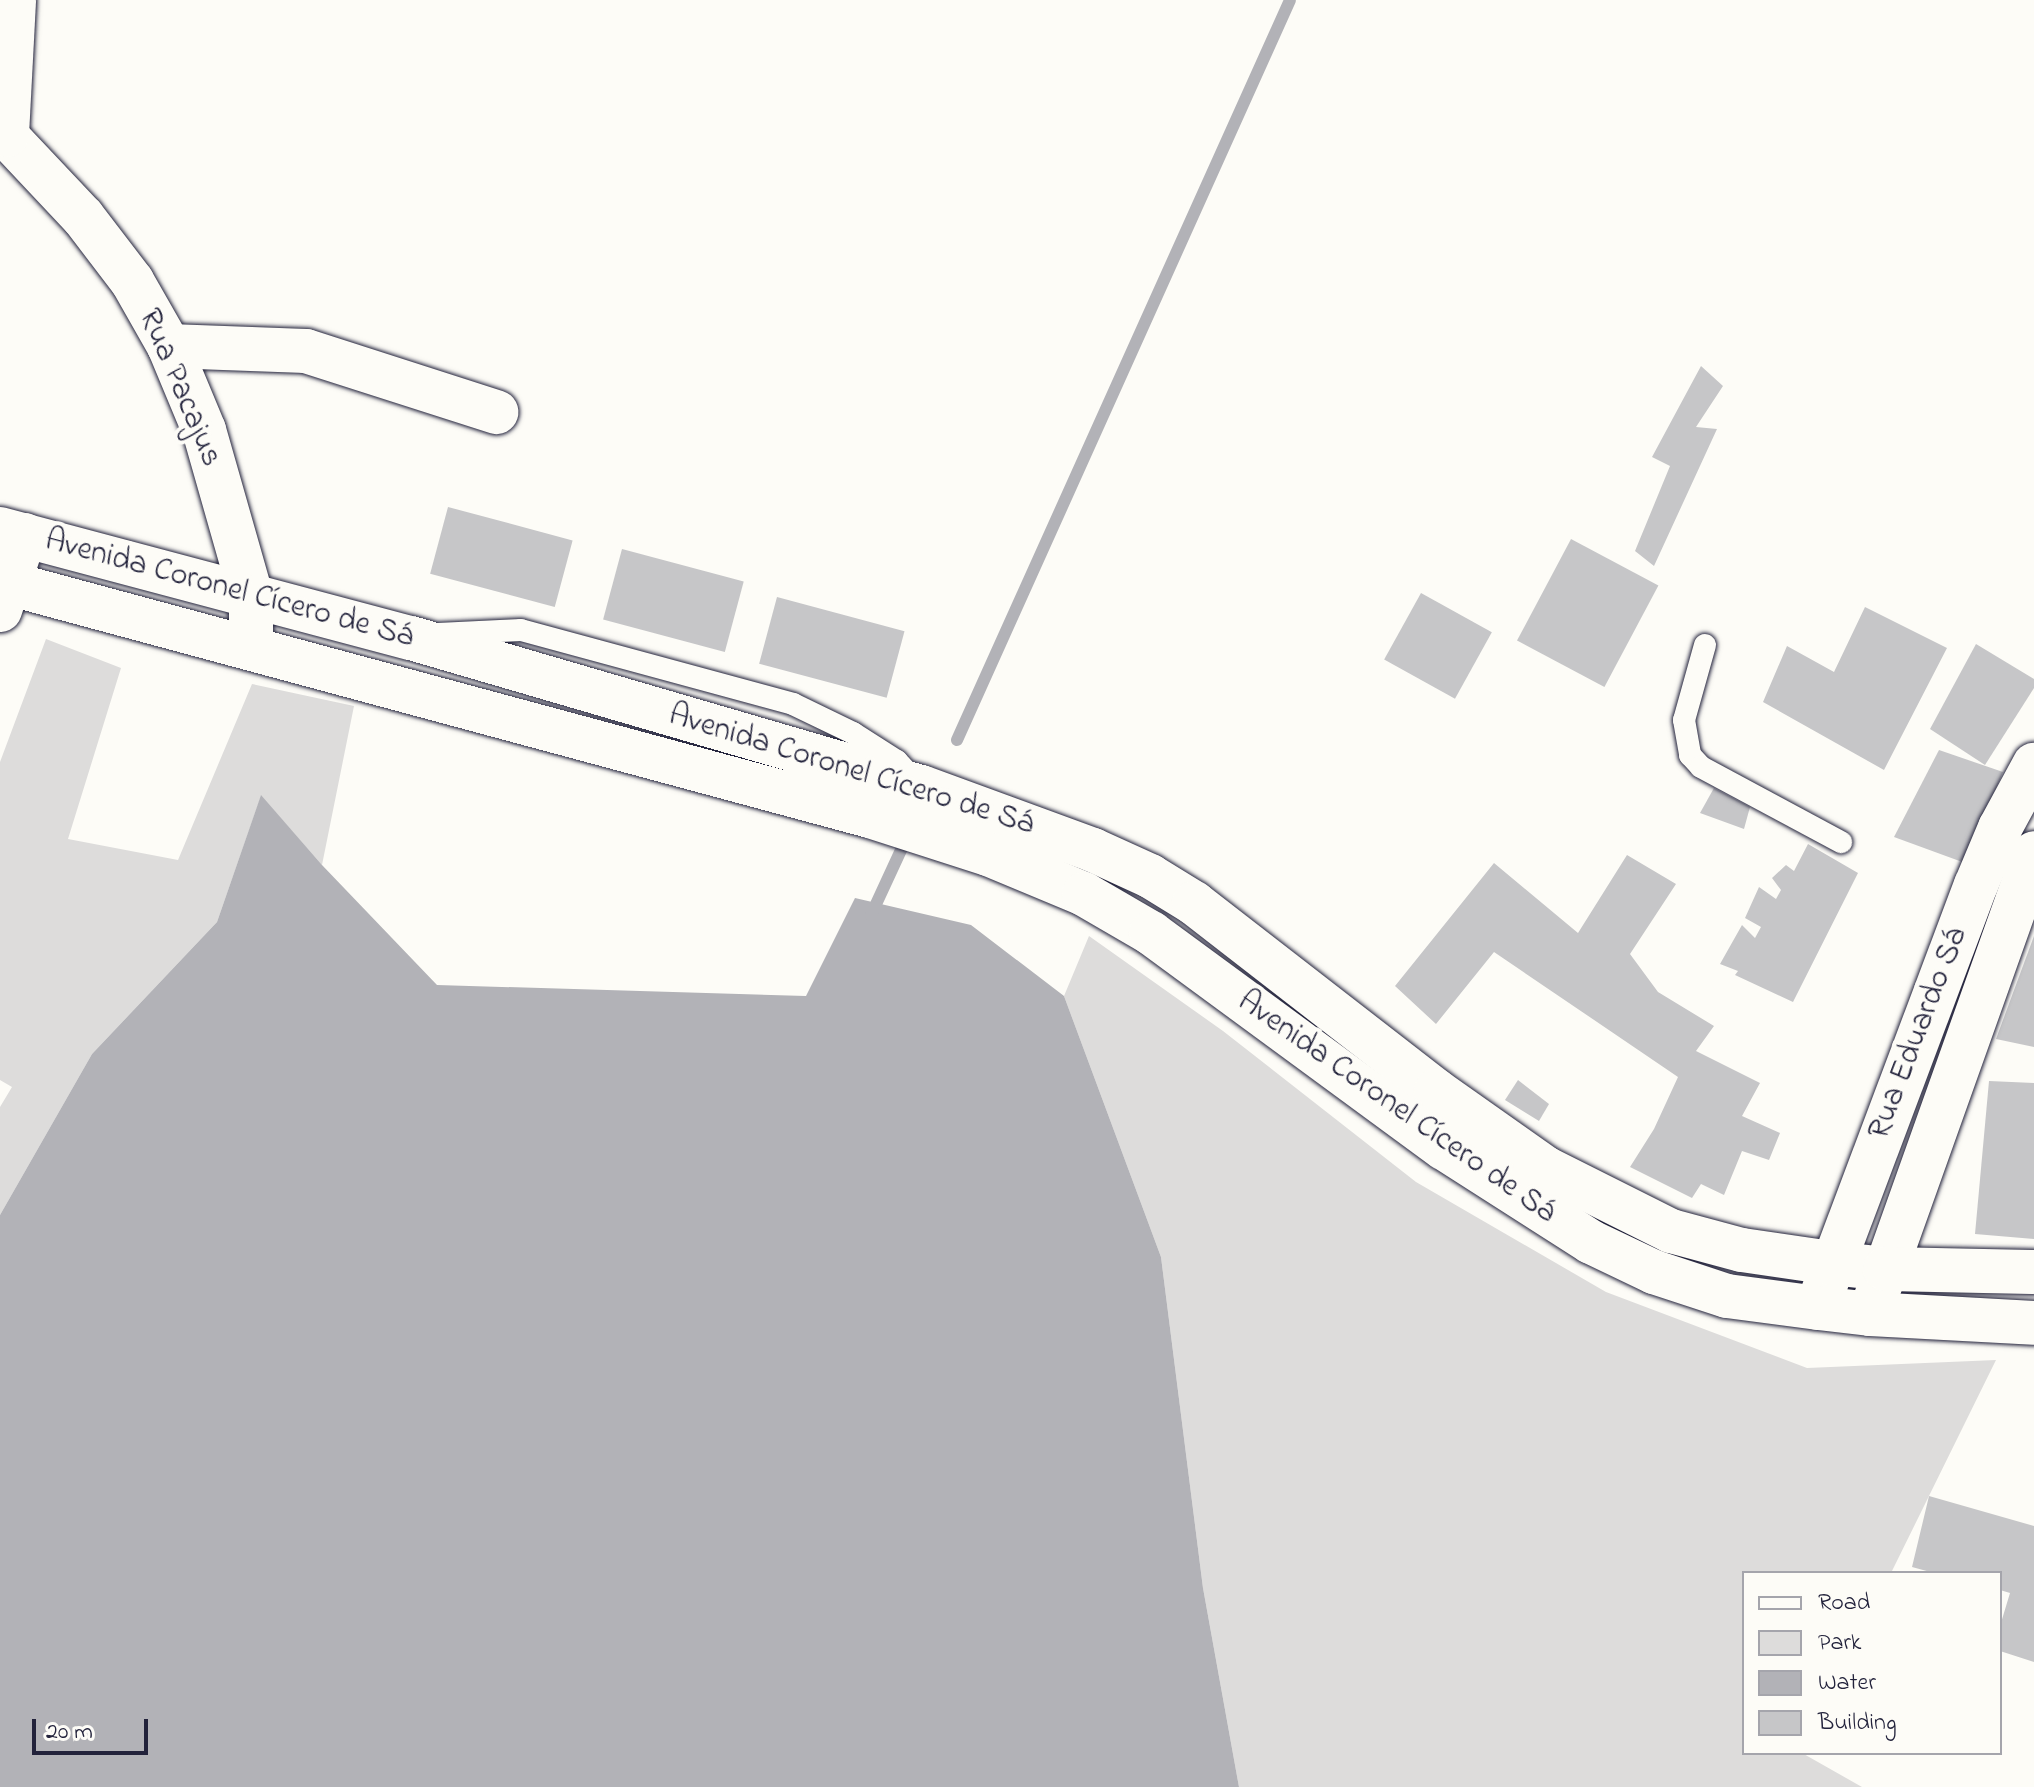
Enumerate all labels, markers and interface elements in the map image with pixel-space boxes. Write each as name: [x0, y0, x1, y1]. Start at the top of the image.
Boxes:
street label: Rua Pacajus: [129, 303, 229, 473]
street label: Avenida Coronel Cícero de Sá: [41, 522, 417, 658]
street label: Avenida Coronel Cícero de Sá: [664, 697, 1038, 845]
street label: Rua Eduardo Sá: [1861, 923, 1977, 1145]
street label: Avenida Coronel Cícero de Sá: [1229, 983, 1563, 1233]
legend: [1742, 1571, 2002, 1755]
text: Road: [1818, 1586, 1870, 1621]
text: Park: [1818, 1626, 1861, 1661]
text: Water: [1818, 1666, 1876, 1701]
scale bar: [36, 1703, 152, 1753]
text: Building: [1818, 1706, 1897, 1741]
text: 20 m: [46, 1715, 93, 1750]

